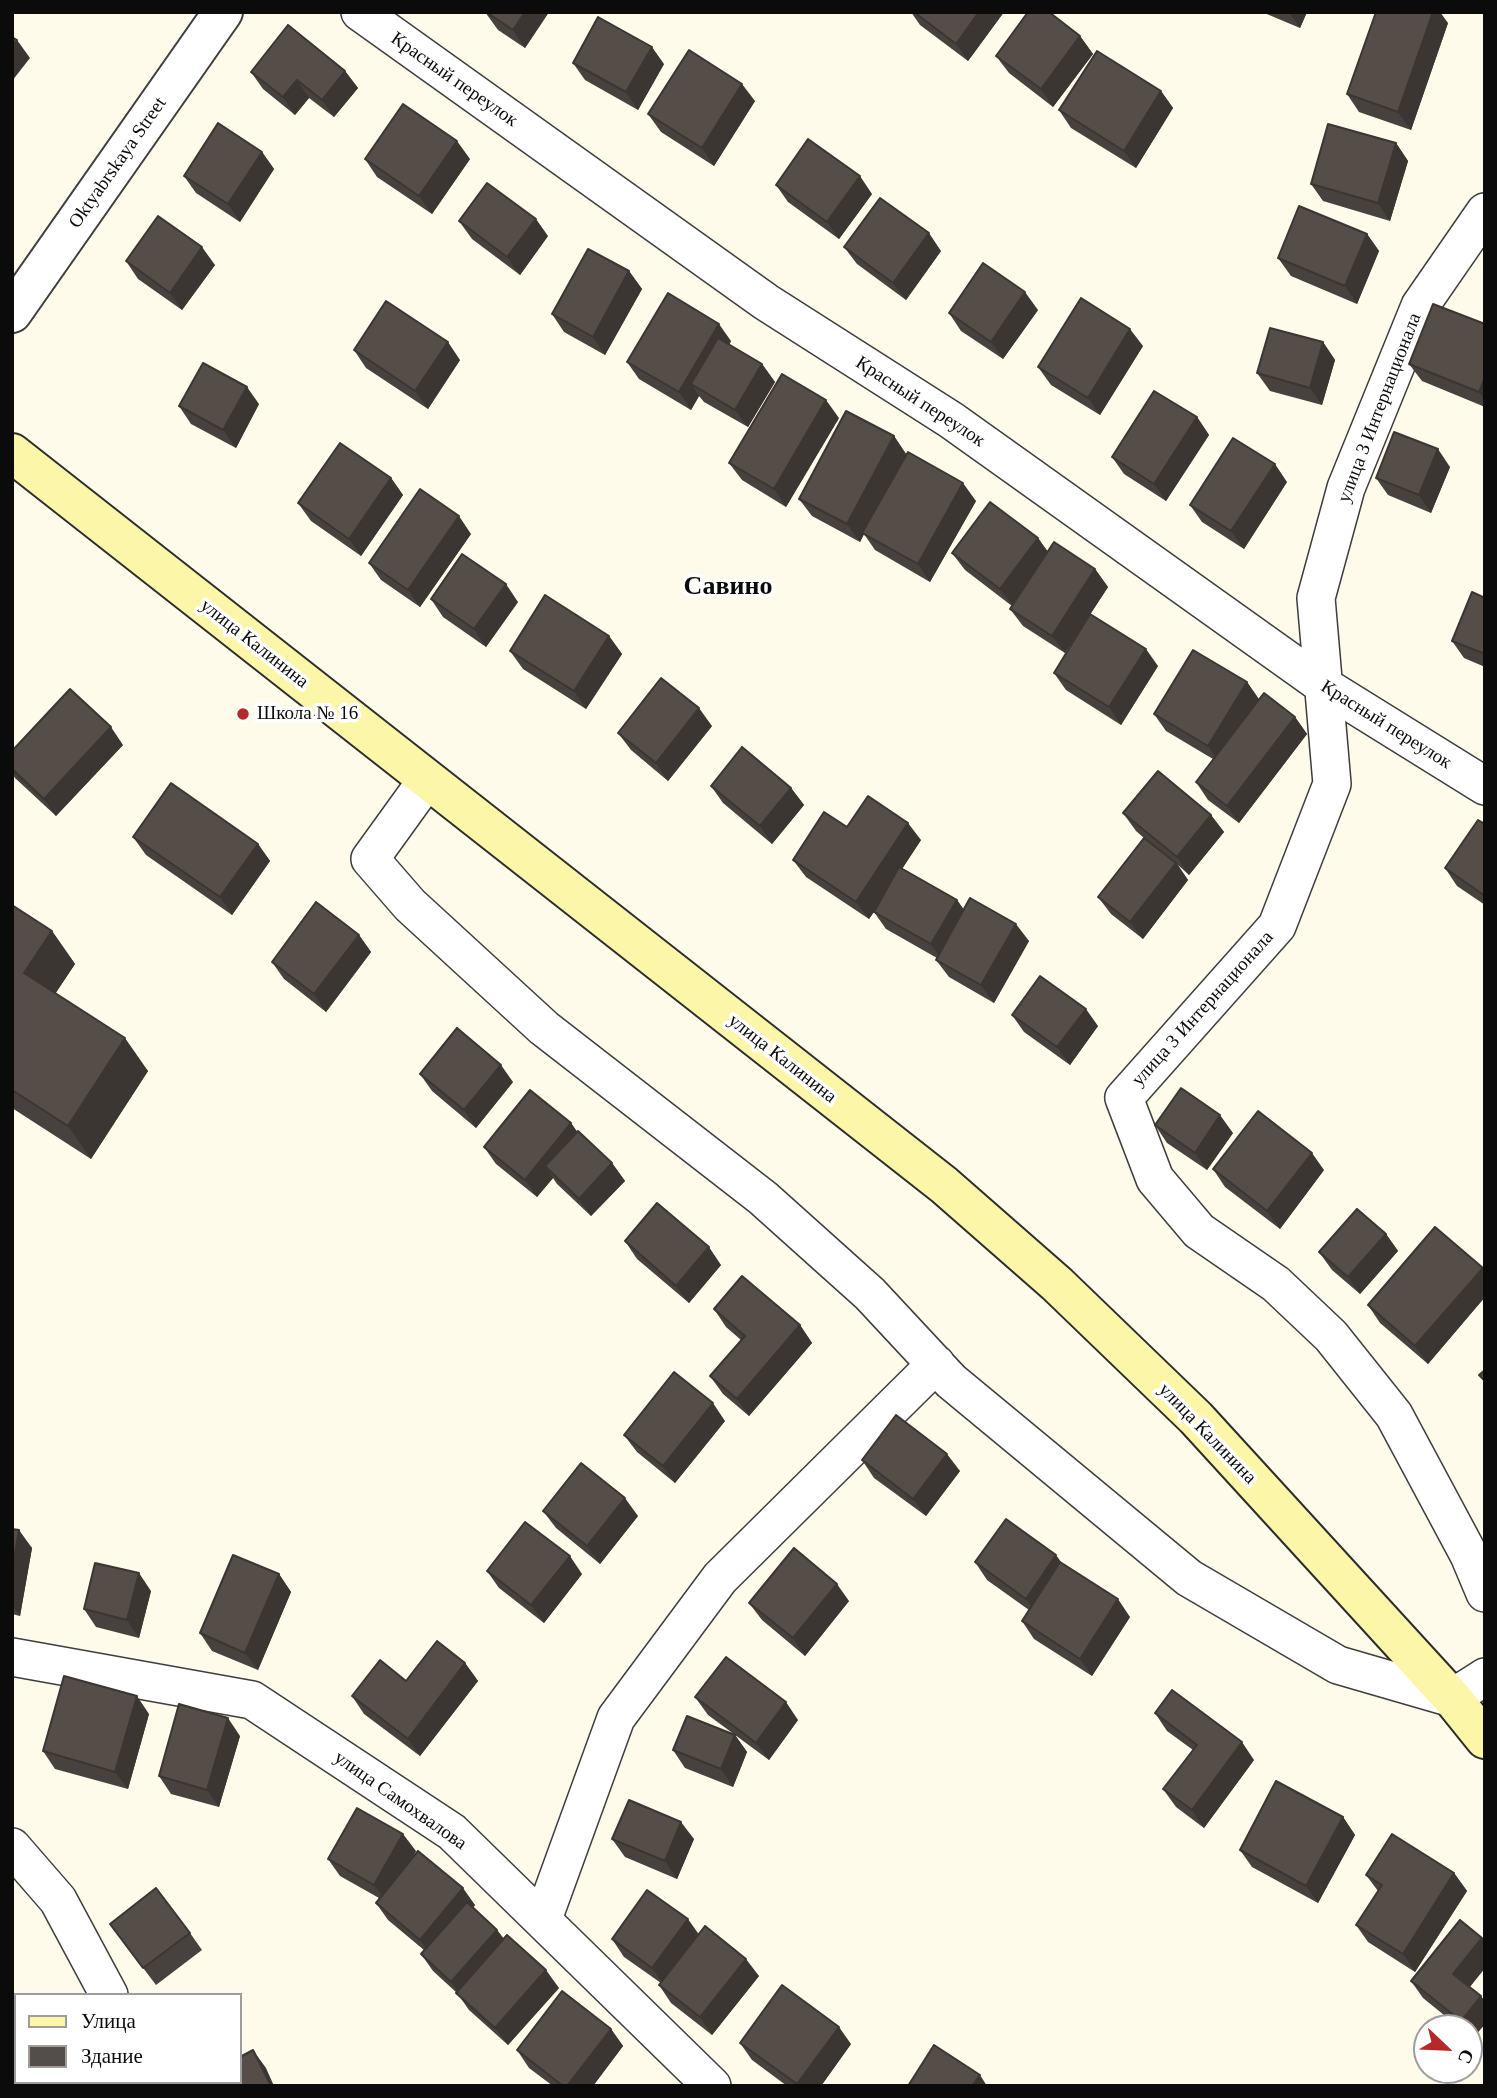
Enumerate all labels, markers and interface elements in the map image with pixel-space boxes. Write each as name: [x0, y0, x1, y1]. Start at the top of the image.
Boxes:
street label: Красный переулок: [386, 28, 522, 132]
street label: Oktyabrskaya Street: [64, 93, 172, 233]
street label: улица 3 Интернационала: [1333, 310, 1427, 506]
street label: Красный переулок: [851, 352, 989, 452]
district label: Савино: [684, 571, 772, 603]
street label: улица Калинина: [195, 595, 313, 693]
street label: Красный переулок: [1316, 676, 1456, 774]
place label: Школа № 16: [257, 703, 358, 725]
marker: Школа № 16: [235, 706, 251, 722]
street label: улица 3 Интернационала: [1127, 927, 1279, 1091]
street label: улица Калинина: [723, 1010, 841, 1108]
street label: улица Калинина: [1153, 1379, 1261, 1489]
street label: улица Самохвалова: [329, 1747, 471, 1855]
legend: [14, 1993, 242, 2084]
text: Улица: [81, 2009, 136, 2033]
north arrow: [1413, 2014, 1483, 2084]
text: Здание: [81, 2044, 143, 2068]
text: С: [1454, 2046, 1478, 2067]

